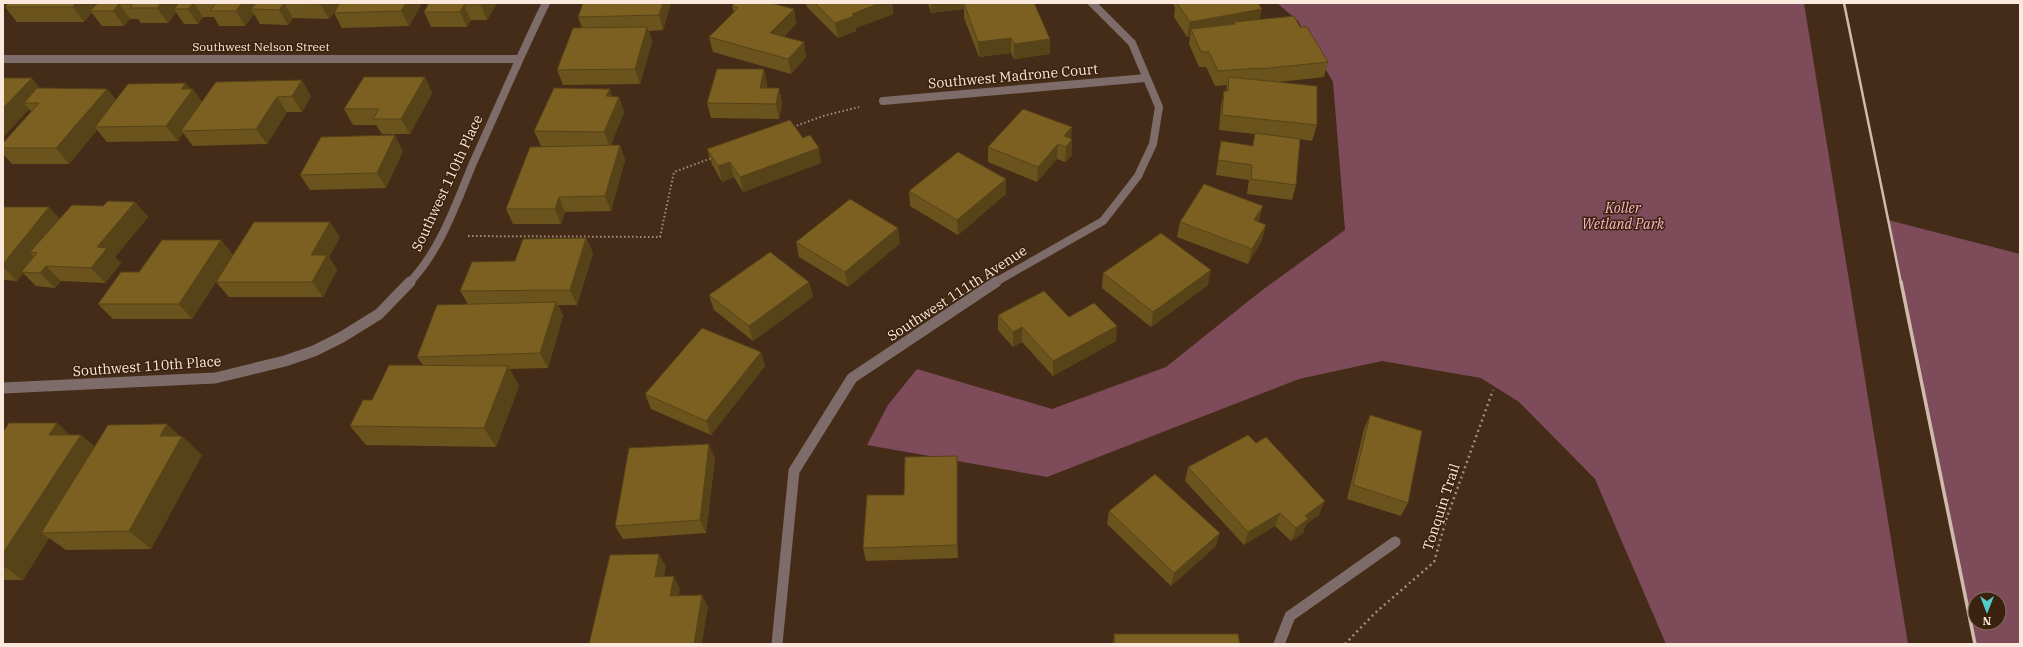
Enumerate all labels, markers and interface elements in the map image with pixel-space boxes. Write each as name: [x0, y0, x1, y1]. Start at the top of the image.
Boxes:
street label: Southwest Nelson Street: [192, 39, 330, 54]
street label: Southwest Madrone Court: [927, 60, 1099, 92]
street label: Southwest 110th Place: [407, 112, 487, 254]
park label: Koller Wetland Park: [1582, 199, 1665, 233]
street label: Southwest 111th Avenue: [884, 241, 1030, 345]
street label: Southwest 110th Place: [72, 352, 222, 380]
street label: Tonquin Trail: [1418, 461, 1464, 553]
north arrow: [1967, 591, 2007, 631]
text: N: [1982, 614, 1991, 628]

